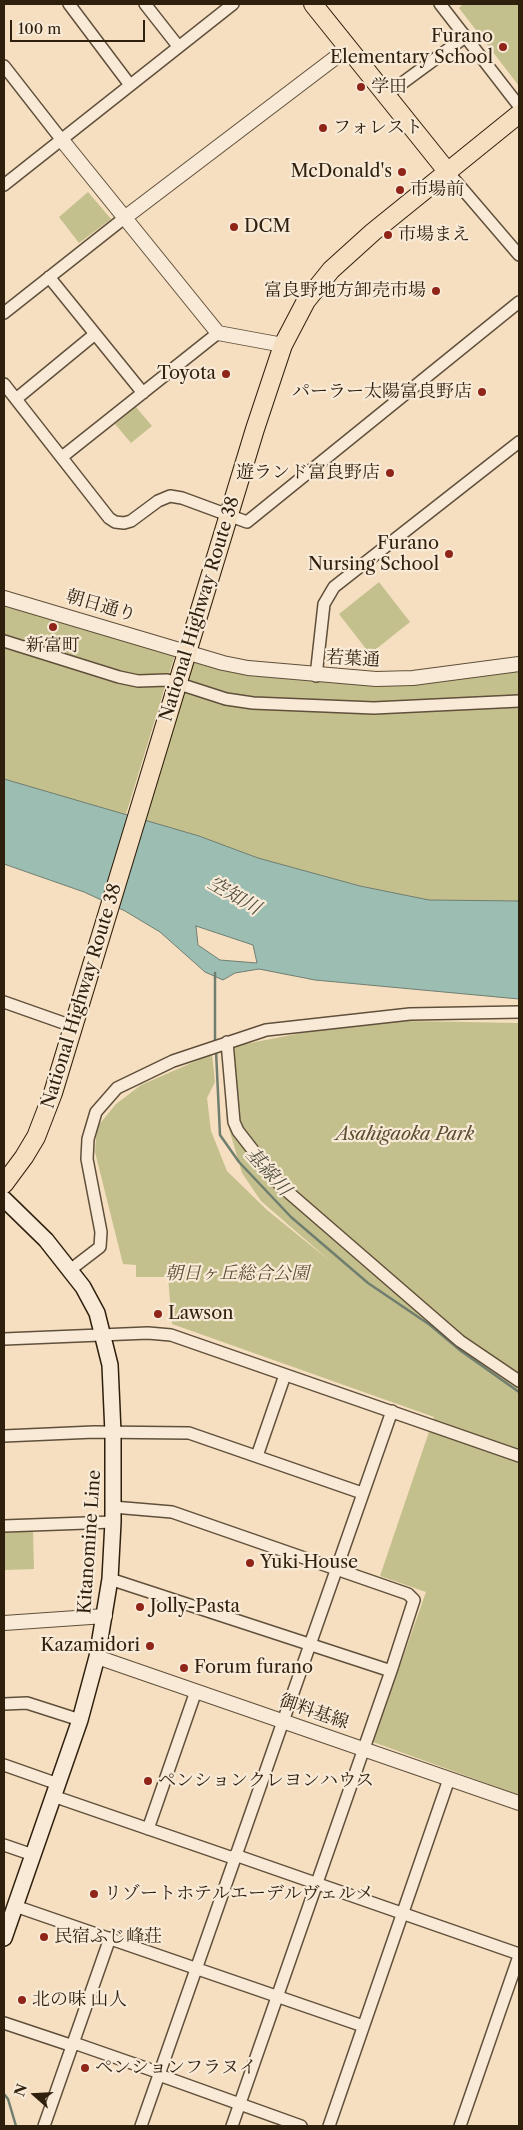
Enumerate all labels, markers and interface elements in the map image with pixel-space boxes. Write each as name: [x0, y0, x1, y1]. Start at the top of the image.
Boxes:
scale bar: [12, 10, 148, 42]
text: 100 m: [18, 19, 61, 38]
place label: Furano Elementary School: [330, 26, 493, 68]
marker: Furano Elementary School: [497, 41, 509, 53]
place label: 学田: [371, 76, 407, 98]
marker: 学田: [355, 81, 367, 93]
place label: フォレスト: [333, 117, 423, 139]
marker: フォレスト: [317, 122, 329, 134]
place label: McDonald's: [291, 161, 392, 183]
marker: McDonald's: [396, 166, 408, 178]
place label: 市場前: [410, 179, 464, 201]
marker: 市場前: [394, 184, 406, 196]
place label: DCM: [244, 216, 291, 238]
marker: DCM: [228, 221, 240, 233]
place label: 市場まえ: [398, 224, 470, 246]
marker: 市場まえ: [382, 229, 394, 241]
place label: 富良野地方卸売市場: [264, 280, 426, 302]
marker: 富良野地方卸売市場: [430, 285, 442, 297]
place label: Toyota: [157, 363, 216, 385]
marker: Toyota: [220, 368, 232, 380]
place label: パーラー太陽富良野店: [292, 381, 472, 403]
marker: パーラー太陽富良野店: [476, 386, 488, 398]
place label: 遊ランド富良野店: [236, 462, 380, 484]
marker: 遊ランド富良野店: [384, 467, 396, 479]
street label: National Highway Route 38: [155, 494, 245, 724]
place label: Furano Nursing School: [308, 533, 439, 576]
marker: Furano Nursing School: [443, 548, 455, 560]
street label: 朝日通り: [63, 586, 139, 626]
marker: 新富町: [47, 621, 59, 633]
place label: 新富町: [26, 635, 80, 657]
street label: 若葉通: [325, 647, 381, 671]
water label: 空知川: [204, 872, 264, 920]
street label: National Highway Route 38: [37, 881, 127, 1111]
park label: Asahigaoka Park: [336, 1124, 474, 1146]
water label: 基線川: [240, 1143, 296, 1201]
park label: 朝日ヶ丘総合公園: [165, 1263, 309, 1285]
place label: Lawson: [168, 1303, 233, 1325]
marker: Lawson: [152, 1308, 164, 1320]
street label: Kitanomine Line: [74, 1469, 106, 1615]
place label: Yuki House: [260, 1552, 358, 1574]
marker: Yuki House: [244, 1557, 256, 1569]
place label: Jolly-Pasta: [150, 1596, 240, 1618]
marker: Jolly-Pasta: [134, 1601, 146, 1613]
place label: Kazamidori: [40, 1635, 140, 1657]
marker: Kazamidori: [144, 1640, 156, 1652]
place label: Forum furano: [194, 1657, 313, 1679]
marker: Forum furano: [178, 1662, 190, 1674]
street label: 御料基線: [276, 1690, 352, 1734]
place label: ペンションクレヨンハウス: [158, 1770, 374, 1792]
marker: ペンションクレヨンハウス: [142, 1775, 154, 1787]
place label: リゾートホテルエーデルヴェルメ: [104, 1883, 374, 1905]
marker: リゾートホテルエーデルヴェルメ: [88, 1888, 100, 1900]
place label: 民宿ふじ峰荘: [54, 1926, 162, 1948]
marker: 民宿ふじ峰荘: [38, 1931, 50, 1943]
place label: 北の味 山人: [32, 1989, 127, 2011]
marker: 北の味 山人: [16, 1994, 28, 2006]
place label: ペンションフラヌイ: [95, 2057, 257, 2079]
marker: ペンションフラヌイ: [79, 2062, 91, 2074]
north arrow: [10, 2070, 60, 2120]
text: N: [10, 2081, 31, 2099]

